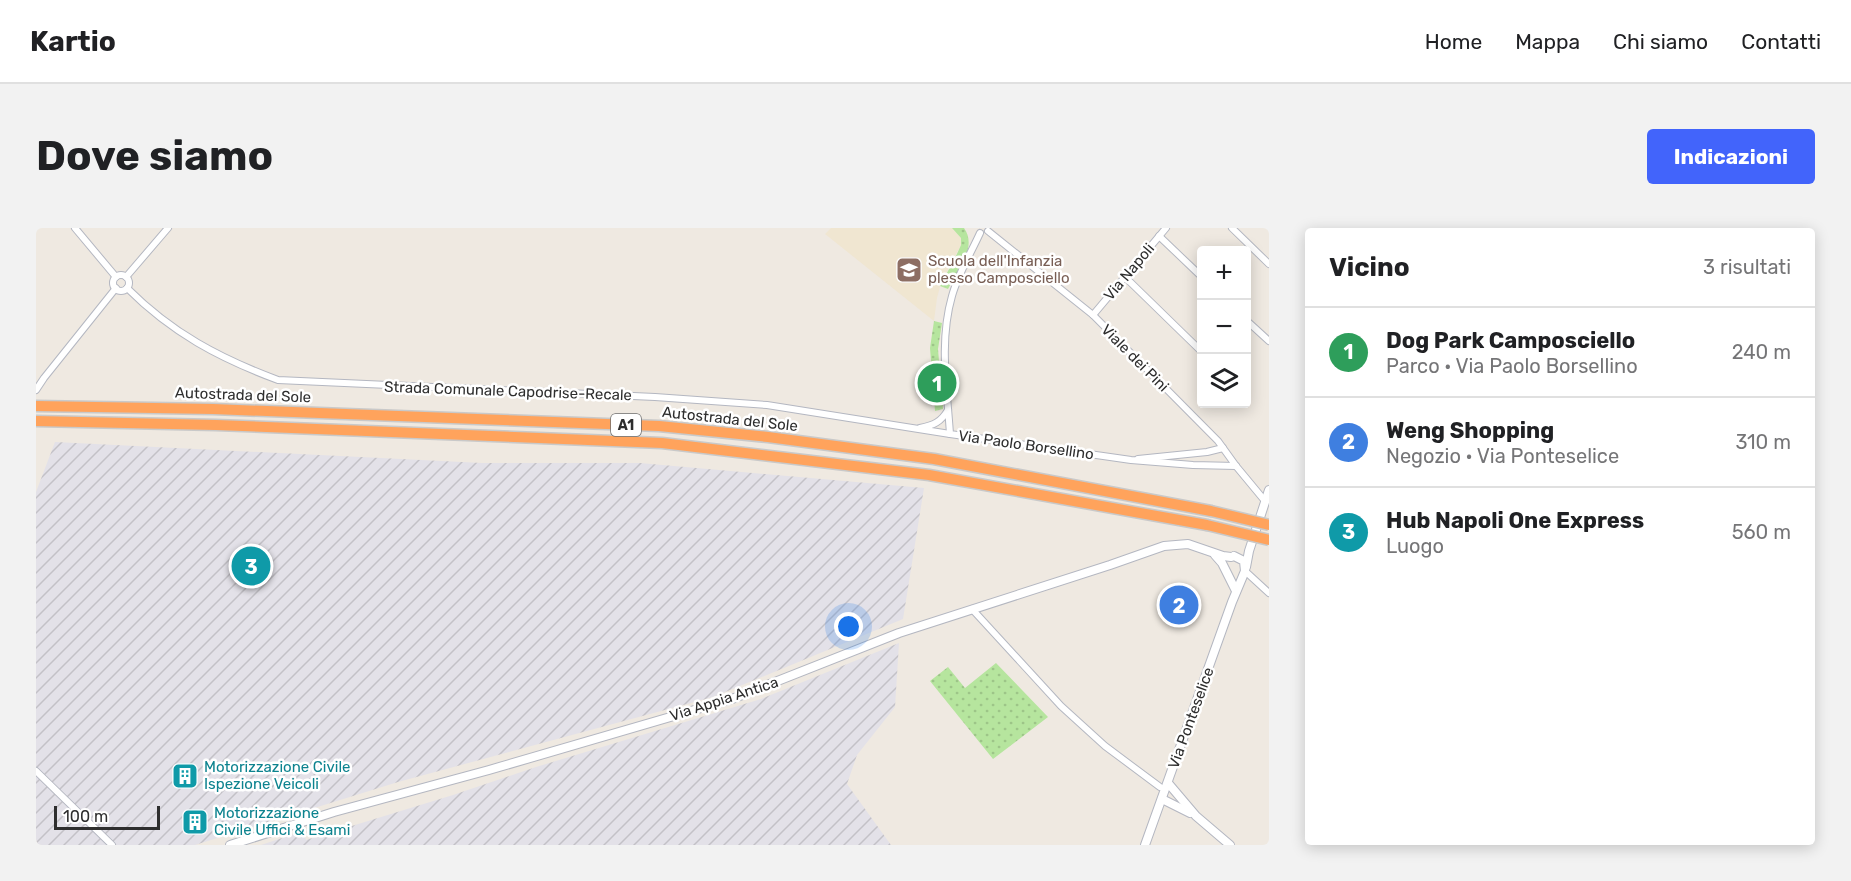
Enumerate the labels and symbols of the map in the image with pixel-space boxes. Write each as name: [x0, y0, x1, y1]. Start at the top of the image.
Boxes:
street label: Via Napoli: [1100, 240, 1158, 304]
place label: Scuola dell'Infanzia plesso Camposciello: [928, 252, 1070, 287]
school or university icon: Scuola dell'Infanzia plesso Camposciello: [894, 255, 924, 285]
street label: Viale dei Pini: [1098, 321, 1172, 395]
pin: 1: [918, 360, 956, 406]
street label: Strada Comunale Capodrise-Recale: [384, 378, 632, 404]
street label: Autostrada del Sole: [175, 384, 311, 406]
street label: Autostrada del Sole: [661, 403, 799, 435]
road number: A1: [611, 414, 641, 436]
street label: Via Paolo Borsellino: [957, 427, 1095, 463]
pin: 3: [232, 544, 270, 588]
pin: 2: [1160, 582, 1198, 628]
your location: [834, 612, 863, 641]
street label: Via Ponteselice: [1164, 665, 1218, 771]
street label: Via Appia Antica: [667, 673, 781, 725]
place label: Motorizzazione Civile Ispezione Veicoli: [204, 758, 350, 793]
building icon: Motorizzazione Civile Ispezione Veicoli: [170, 761, 200, 791]
scale bar: [54, 803, 160, 830]
place label: Motorizzazione Civile Uffici & Esami: [214, 804, 350, 839]
building icon: Motorizzazione Civile Uffici & Esami: [180, 807, 210, 837]

